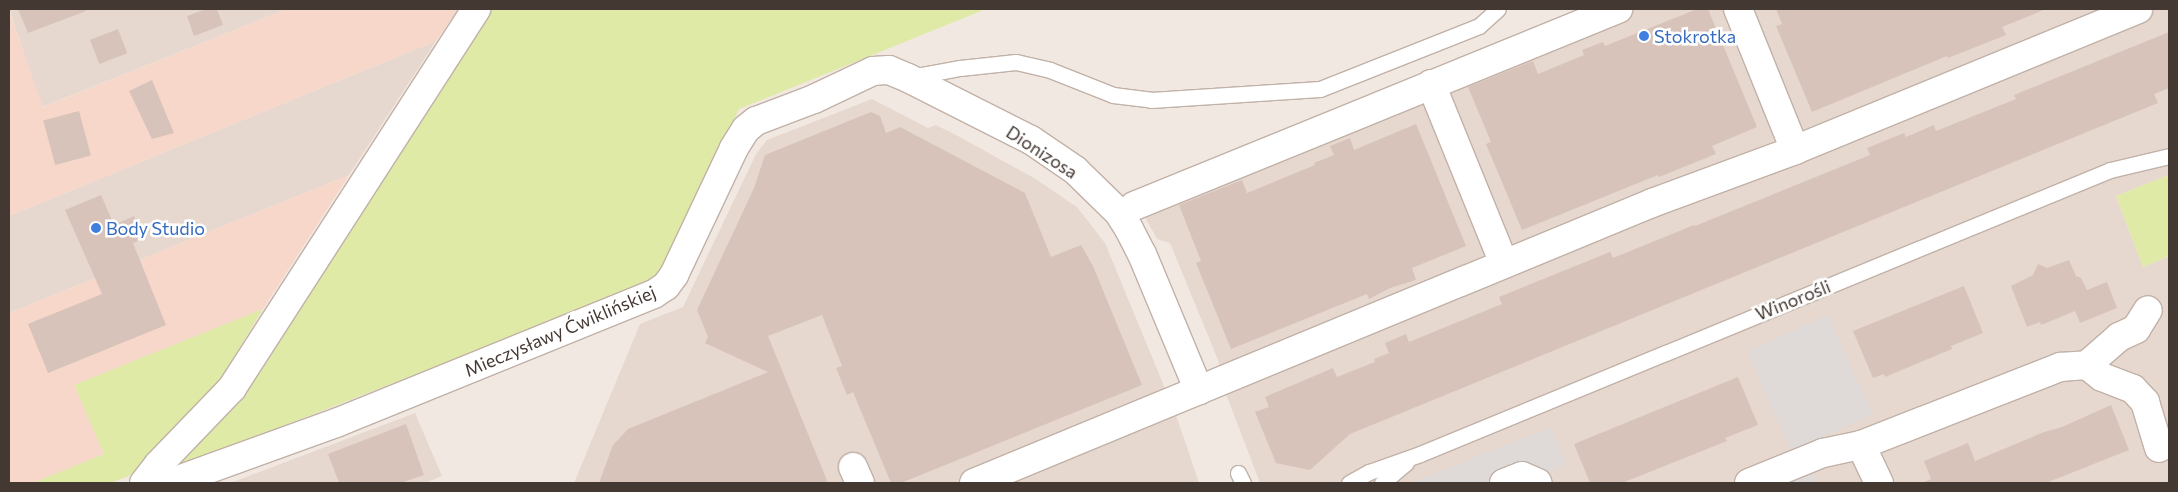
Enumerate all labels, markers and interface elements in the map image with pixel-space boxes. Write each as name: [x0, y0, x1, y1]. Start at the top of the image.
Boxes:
place label: Stokrotka: [1654, 25, 1736, 47]
marker: Stokrotka: [1638, 30, 1650, 42]
street label: Dionizosa: [1002, 121, 1082, 183]
place label: Body Studio: [106, 217, 205, 239]
marker: Body Studio: [90, 222, 102, 234]
street label: Winorośli: [1752, 275, 1834, 325]
street label: Mieczysławy Ćwiklińskiej: [461, 281, 659, 381]

